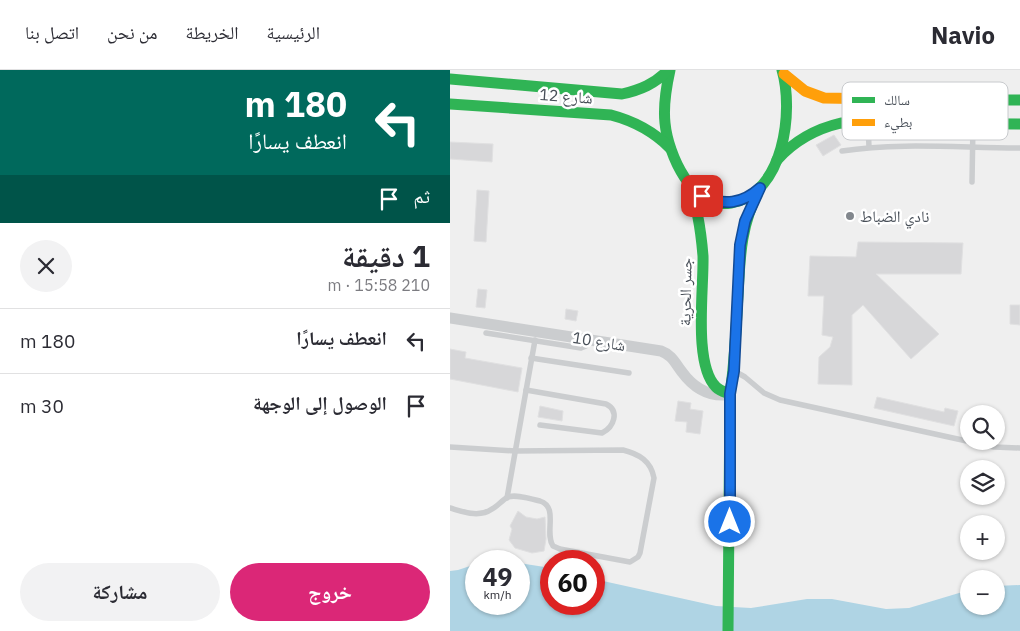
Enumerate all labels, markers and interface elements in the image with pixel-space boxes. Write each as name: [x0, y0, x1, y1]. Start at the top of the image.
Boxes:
text: Navio: [931, 19, 995, 51]
text: اتصل بنا: [25, 21, 79, 44]
text: من نحن: [107, 21, 158, 44]
text: الخريطة: [186, 21, 239, 44]
text: الرئيسية: [267, 21, 320, 44]
text: 180 m: [244, 81, 347, 127]
legend: [842, 82, 1008, 140]
street label: شارع 12: [539, 84, 593, 109]
icon: left: [365, 90, 430, 155]
text: سالك: [884, 91, 910, 109]
text: بطيء: [884, 113, 913, 134]
text: انعطف يسارًا: [248, 126, 347, 155]
pin: [681, 175, 723, 217]
icon: arrive: [688, 182, 716, 210]
text: ثم: [413, 184, 430, 208]
icon: arrive: [375, 185, 403, 213]
place label: نادي الضباط: [860, 206, 929, 229]
marker: نادي الضباط: [844, 210, 856, 222]
text: 1 دقيقة: [342, 236, 430, 275]
button: close: [20, 240, 72, 292]
street label: جسر الحرية: [674, 258, 696, 326]
text: 210 m · 15:58: [328, 275, 430, 295]
text: انعطف يسارًا: [296, 326, 387, 350]
icon: left: [402, 327, 430, 355]
street label: شارع 10: [571, 327, 627, 356]
text: 180 m: [20, 329, 75, 353]
text: الوصول إلى الوجهة: [253, 391, 387, 415]
icon: arrive: [402, 392, 430, 420]
text: 30 m: [20, 394, 64, 418]
map controls: [960, 405, 1005, 615]
button: search: [960, 405, 1005, 450]
button: layers: [960, 460, 1005, 505]
position arrow: [703, 495, 755, 547]
button: +: [960, 515, 1005, 560]
speed limit sign: 60: [540, 550, 605, 615]
text: 49: [482, 560, 513, 593]
button: مشاركة: [20, 563, 220, 621]
button: خروج: [230, 563, 430, 621]
button: −: [960, 570, 1005, 615]
text: km/h: [483, 587, 512, 602]

